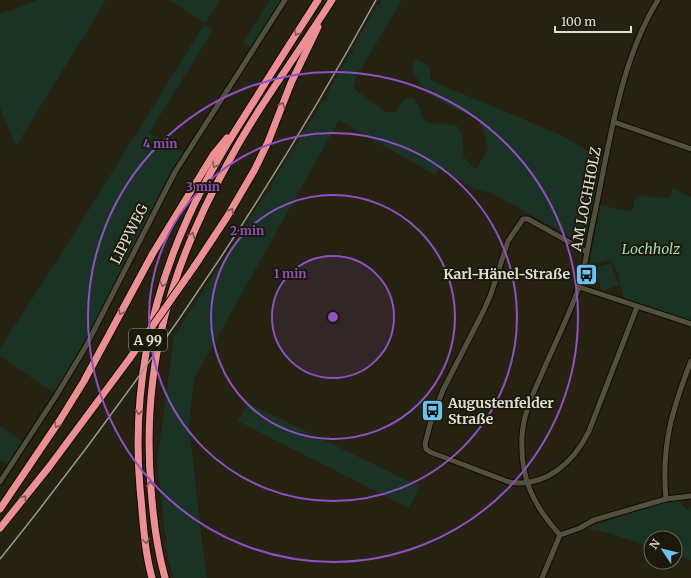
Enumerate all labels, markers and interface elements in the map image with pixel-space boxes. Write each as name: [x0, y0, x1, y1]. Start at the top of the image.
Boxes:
scale bar: [555, 8, 631, 34]
text: 100 m: [561, 14, 596, 29]
one-way arrow: [294, 29, 301, 36]
one-way arrow: [278, 102, 286, 109]
text: 4 min: [143, 136, 177, 151]
street label: AM LOCHHOLZ: [567, 145, 605, 254]
one-way arrow: [212, 161, 220, 169]
text: 3 min: [186, 179, 220, 194]
street label: LIPPWEG: [106, 201, 152, 267]
one-way arrow: [226, 208, 233, 215]
text: 2 min: [230, 223, 264, 238]
one-way arrow: [187, 231, 195, 239]
park label: Lochholz: [622, 240, 681, 258]
bus stop icon: Karl-Hänel-Straße: [573, 261, 599, 287]
place label: Karl-Hänel-Straße: [443, 265, 570, 283]
text: 1 min: [274, 266, 306, 281]
one-way arrow: [159, 280, 168, 287]
one-way arrow: [119, 308, 126, 315]
centre of rings: [326, 310, 340, 324]
road number: A 99: [129, 329, 167, 351]
place label: Augustenfelder Straße: [447, 394, 554, 428]
bus stop icon: Augustenfelder Straße: [419, 398, 445, 424]
one-way arrow: [134, 408, 143, 415]
one-way arrow: [54, 421, 62, 428]
one-way arrow: [146, 481, 155, 487]
one-way arrow: [20, 495, 27, 502]
north arrow: [643, 530, 683, 570]
text: N: [647, 536, 663, 552]
one-way arrow: [141, 538, 150, 544]

